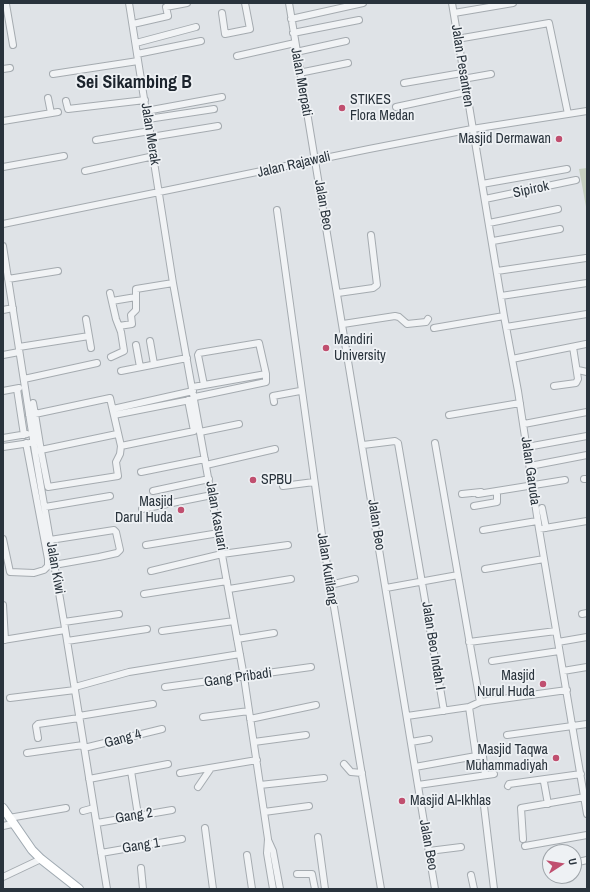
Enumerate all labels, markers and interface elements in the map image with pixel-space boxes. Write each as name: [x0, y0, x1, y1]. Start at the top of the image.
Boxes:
street label: Jalan Pesantren: [447, 24, 477, 108]
street label: Jalan Merpati: [287, 46, 315, 118]
district label: Sei Sikambing B: [76, 72, 192, 94]
place label: STIKES Flora Medan: [350, 92, 414, 124]
street label: Jalan Merak: [137, 102, 163, 166]
marker: STIKES Flora Medan: [337, 103, 347, 113]
place label: Masjid Dermawan: [459, 131, 551, 147]
marker: Masjid Dermawan: [554, 134, 564, 144]
street label: Jalan Rajawali: [256, 148, 332, 182]
street label: Jalan Beo: [310, 178, 336, 232]
street label: Sipirok: [511, 178, 551, 202]
place label: Mandiri University: [334, 332, 386, 364]
marker: Mandiri University: [321, 343, 331, 353]
street label: Jalan Garuda: [517, 436, 543, 506]
place label: SPBU: [261, 472, 292, 488]
marker: SPBU: [248, 475, 258, 485]
street label: Jalan Kasuari: [202, 480, 230, 552]
place label: Masjid Darul Huda: [115, 494, 173, 526]
street label: Jalan Beo: [364, 498, 388, 552]
marker: Masjid Darul Huda: [176, 505, 186, 515]
street label: Jalan Kutilang: [313, 532, 341, 606]
street label: Jalan Kiwi: [42, 540, 68, 596]
street label: Jalan Beo Indah I: [418, 601, 448, 691]
street label: Gang Pribadi: [203, 665, 273, 691]
place label: Masjid Nurul Huda: [477, 668, 535, 700]
marker: Masjid Nurul Huda: [538, 679, 548, 689]
street label: Gang 4: [103, 726, 143, 752]
place label: Masjid Taqwa Muhammadiyah: [466, 742, 548, 774]
marker: Masjid Taqwa Muhammadiyah: [551, 753, 561, 763]
place label: Masjid Al-Ikhlas: [410, 793, 491, 809]
marker: Masjid Al-Ikhlas: [397, 796, 407, 806]
street label: Gang 2: [114, 805, 154, 827]
street label: Jalan Beo: [415, 818, 441, 872]
street label: Gang 1: [121, 835, 161, 857]
north arrow: [542, 844, 582, 884]
text: U: [565, 857, 580, 866]

